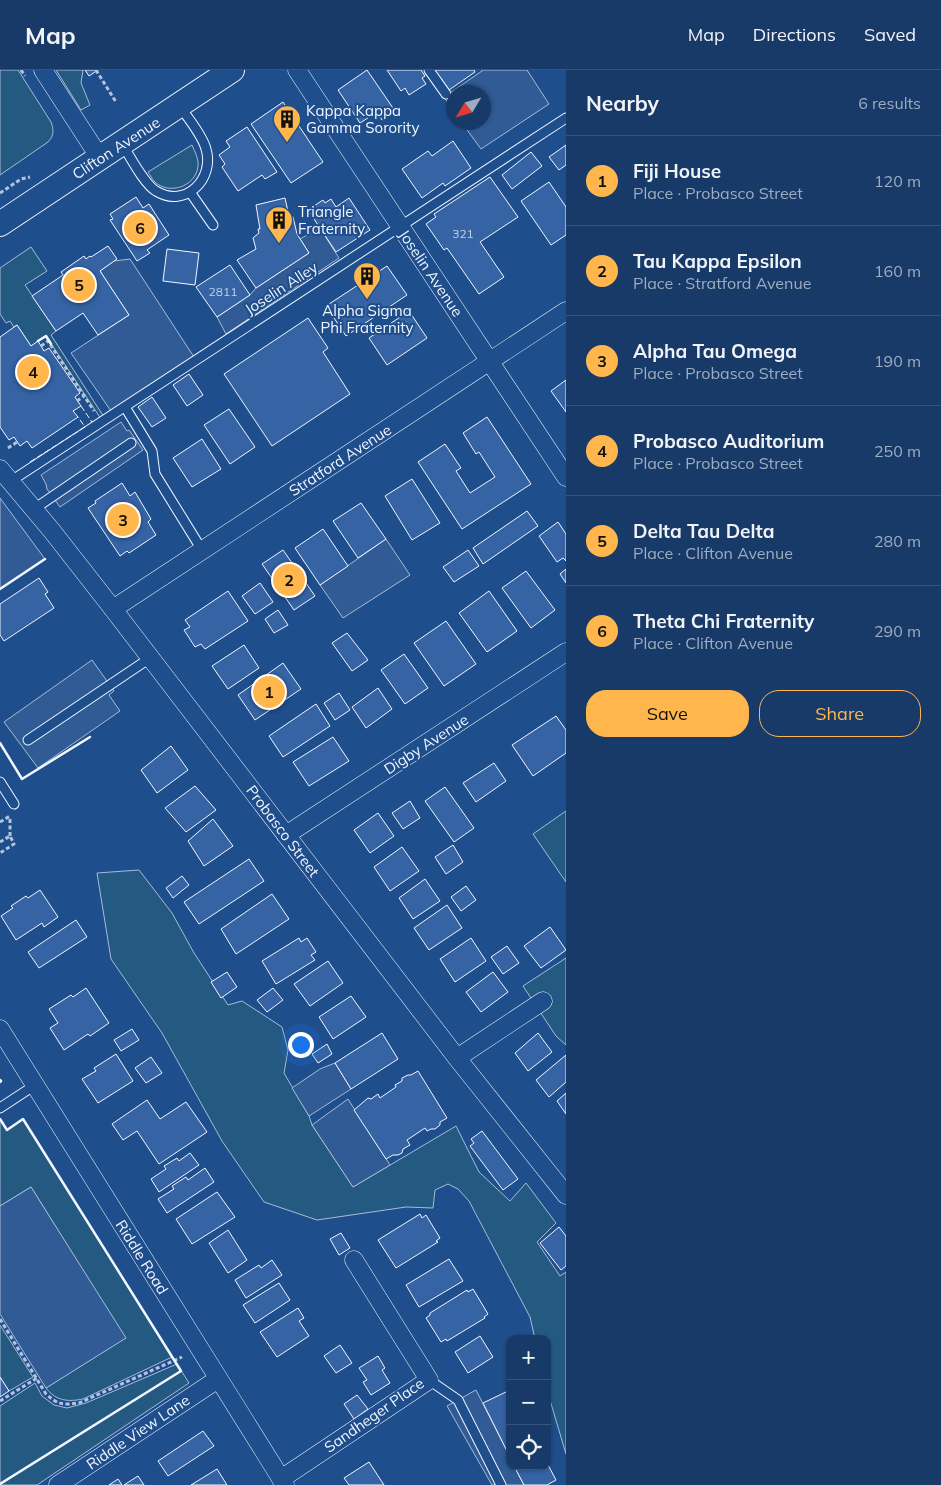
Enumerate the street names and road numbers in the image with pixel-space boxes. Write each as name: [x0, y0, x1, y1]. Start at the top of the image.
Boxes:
street label: Clifton Avenue: [69, 113, 163, 183]
street label: Joselin Avenue: [395, 226, 467, 320]
street label: Joselin Alley: [241, 257, 321, 319]
street label: Stratford Avenue: [285, 420, 395, 500]
street label: Digby Avenue: [380, 710, 472, 778]
street label: Probasco Street: [242, 781, 324, 881]
street label: Riddle Road: [112, 1216, 172, 1298]
street label: Sandheger Place: [320, 1374, 428, 1456]
street label: Riddle View Lane: [83, 1390, 193, 1474]

